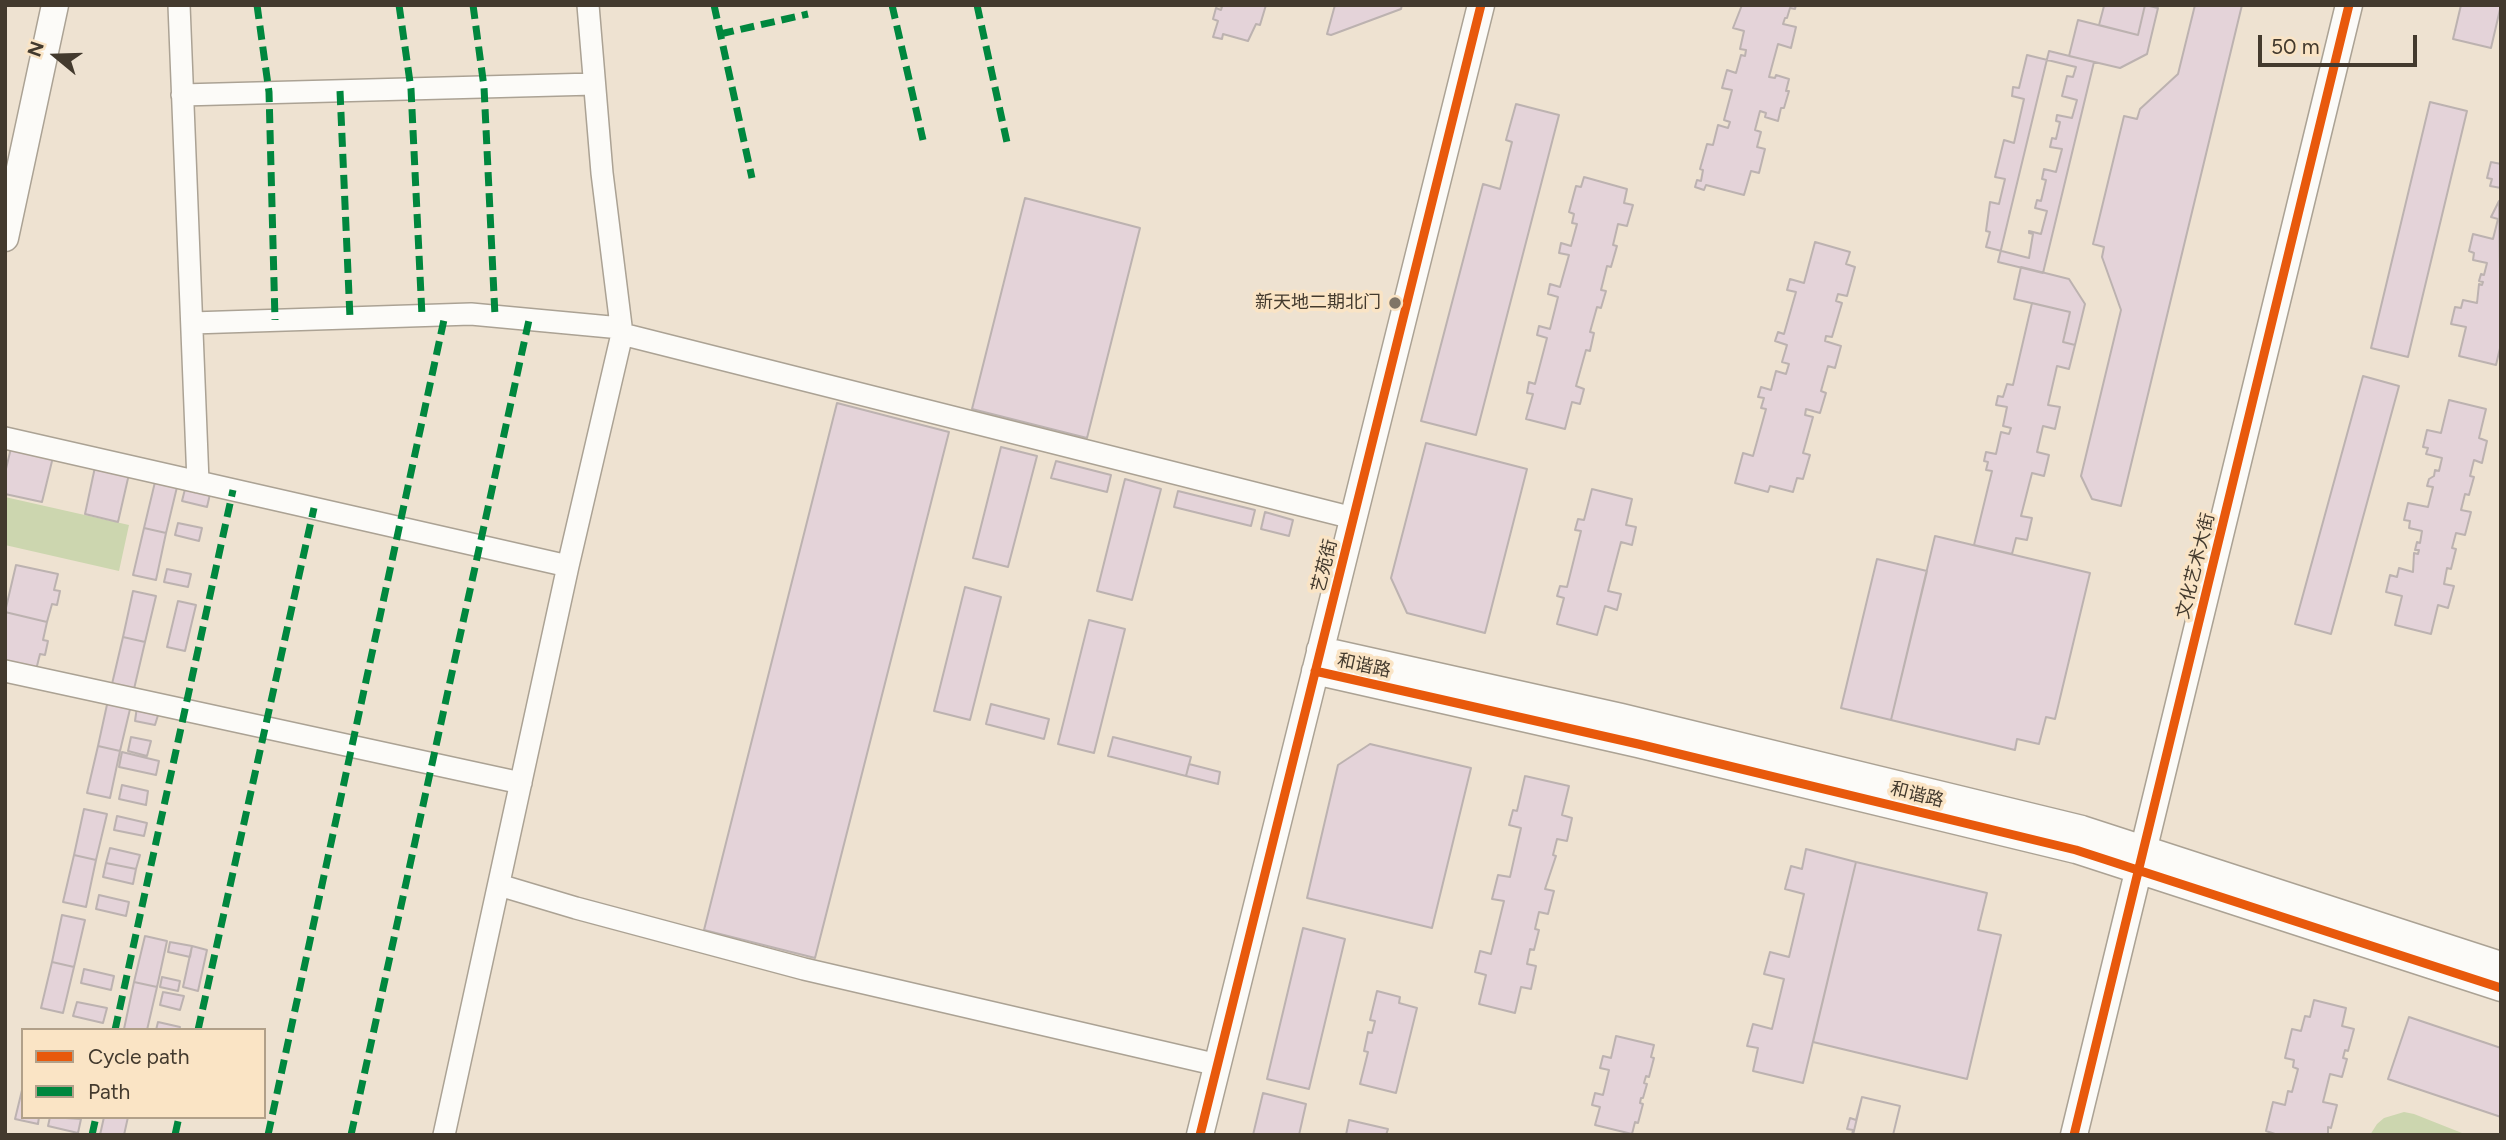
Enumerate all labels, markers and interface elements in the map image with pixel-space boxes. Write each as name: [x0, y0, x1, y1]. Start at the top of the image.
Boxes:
north arrow: [21, 21, 91, 91]
scale bar: [2261, 21, 2420, 65]
text: 50 m: [2271, 34, 2320, 59]
text: N: [22, 38, 49, 60]
place label: 新天地二期北门: [1255, 292, 1381, 314]
marker: 新天地二期北门: [1387, 295, 1403, 311]
street label: 文化艺术大街: [2172, 511, 2220, 621]
street label: 艺苑街: [1308, 537, 1342, 595]
street label: 和谐路: [1335, 650, 1393, 682]
street label: 和谐路: [1888, 778, 1946, 812]
legend: [21, 1028, 266, 1119]
text: Cycle path: [88, 1044, 189, 1069]
text: Path: [88, 1079, 130, 1104]

